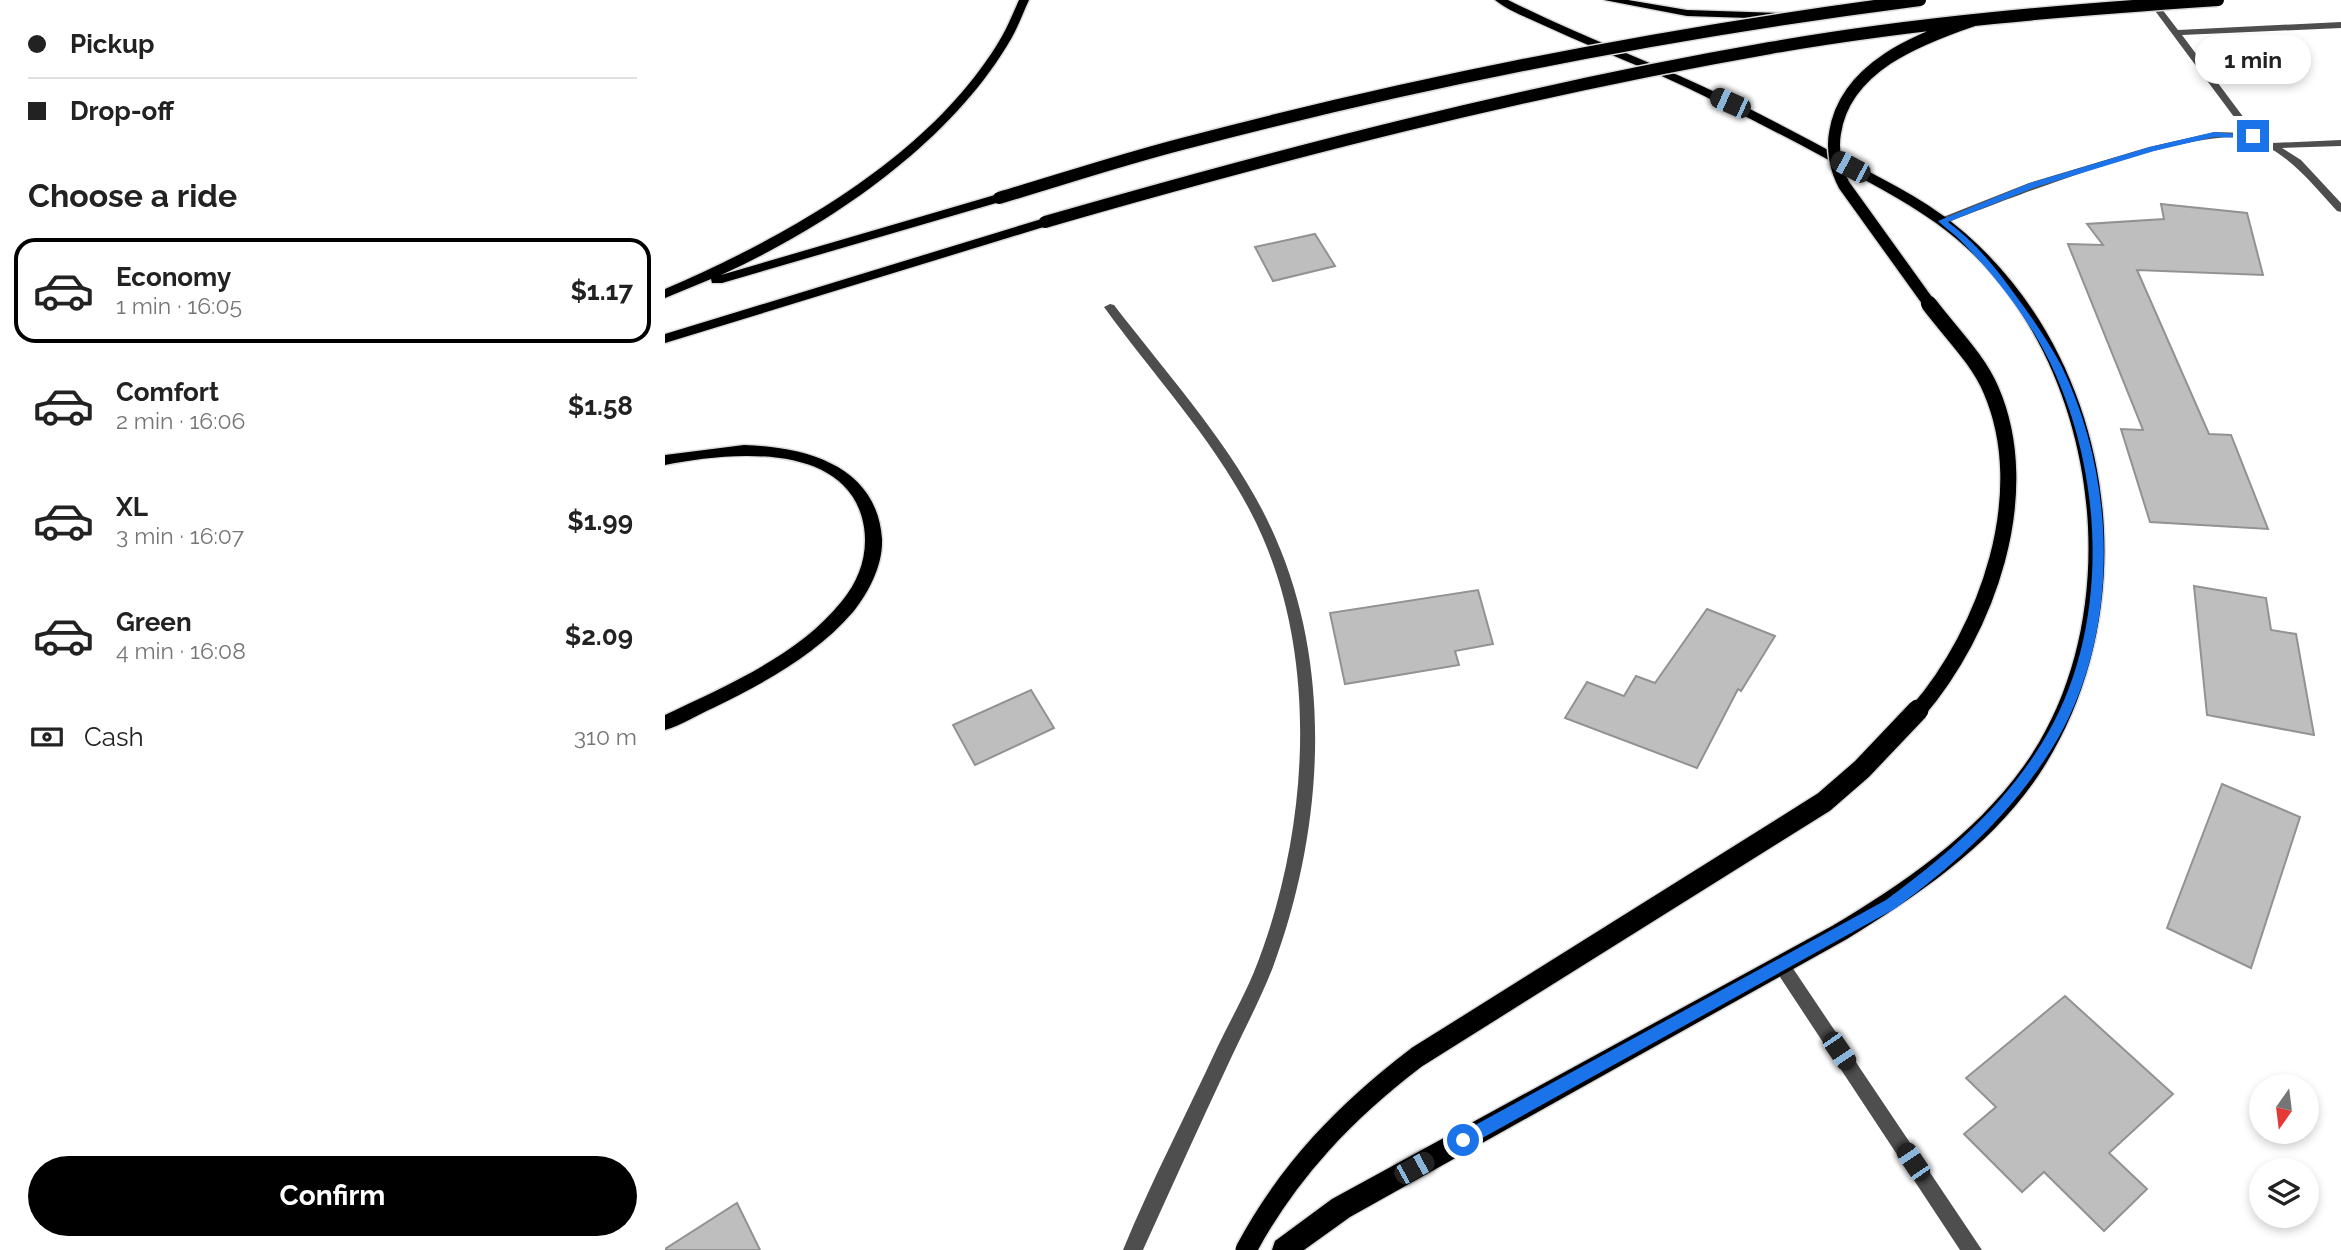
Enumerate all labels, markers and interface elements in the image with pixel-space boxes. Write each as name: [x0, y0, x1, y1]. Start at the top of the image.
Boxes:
text: Pickup: [70, 29, 155, 59]
callout: 1 min: [2195, 34, 2311, 83]
text: 1 min: [2224, 46, 2282, 73]
car: [1707, 85, 1754, 121]
text: Drop-off: [70, 96, 174, 126]
route end: [2237, 120, 2269, 152]
car: [1827, 148, 1874, 186]
text: Choose a ride: [28, 177, 237, 214]
icon: car: [32, 259, 95, 322]
text: Economy: [116, 262, 231, 292]
text: $1.17: [570, 276, 633, 306]
text: 1 min · 16:05: [116, 292, 242, 319]
icon: car: [32, 374, 95, 437]
text: Comfort: [116, 377, 219, 407]
text: $1.58: [568, 391, 633, 421]
text: 2 min · 16:06: [116, 407, 245, 434]
icon: car: [32, 489, 95, 552]
text: XL: [116, 492, 148, 522]
text: $1.99: [567, 506, 633, 536]
text: 3 min · 16:07: [116, 522, 244, 549]
icon: car: [32, 604, 95, 667]
text: Green: [116, 607, 192, 637]
text: $2.09: [565, 621, 633, 651]
text: 4 min · 16:08: [116, 637, 246, 664]
icon: cash: [28, 718, 66, 756]
text: Cash: [84, 722, 144, 752]
text: 310 m: [574, 723, 637, 750]
car: [1819, 1028, 1860, 1074]
north arrow: [2249, 1074, 2319, 1144]
map controls: [2249, 1074, 2319, 1228]
route start: [1447, 1124, 1479, 1156]
car: [1893, 1139, 1934, 1185]
car: [1391, 1149, 1438, 1187]
button: Confirm: [28, 1156, 637, 1236]
button: layers: [2249, 1158, 2319, 1228]

